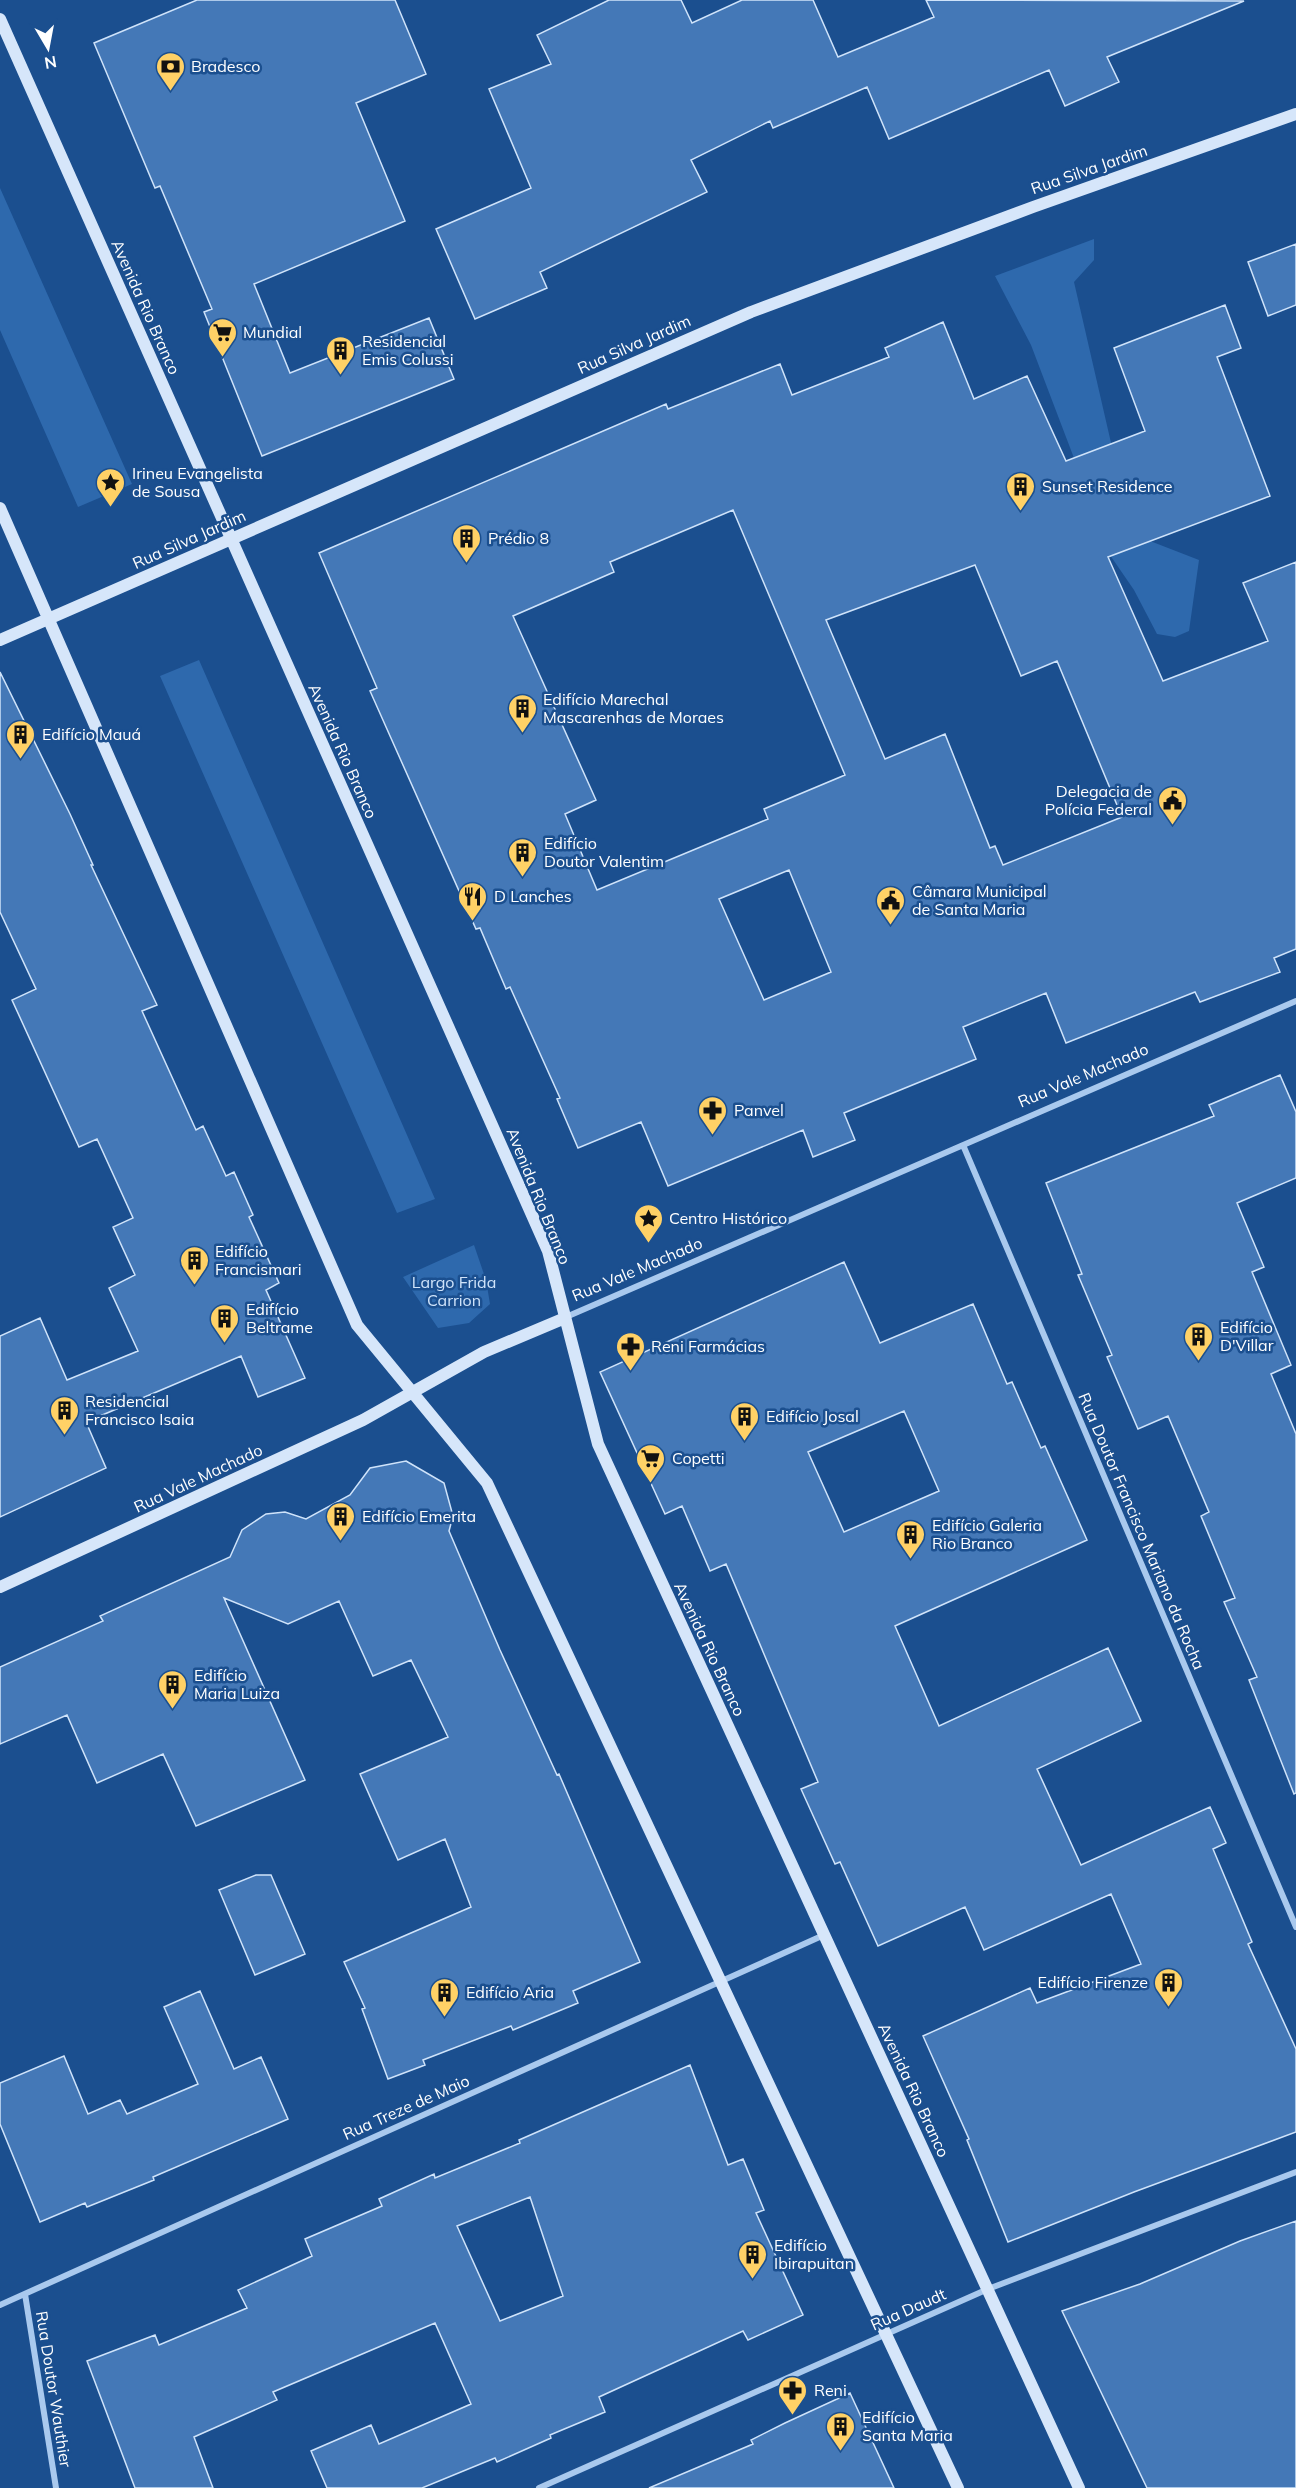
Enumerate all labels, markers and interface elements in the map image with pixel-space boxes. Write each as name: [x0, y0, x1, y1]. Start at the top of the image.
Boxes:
north arrow: [18, 18, 78, 78]
bank icon: Bradesco: [154, 50, 186, 92]
text: N: [43, 52, 58, 74]
place label: Bradesco: [191, 56, 260, 76]
street label: Rua Silva Jardim: [1028, 140, 1150, 198]
street label: Avenida Rio Branco: [107, 236, 185, 378]
street label: Rua Silva Jardim: [574, 310, 694, 378]
supermarket icon: Mundial: [206, 316, 238, 358]
place label: Mundial: [243, 322, 302, 342]
place label: Residencial Emis Colussi: [362, 331, 454, 369]
building icon: Residencial Emis Colussi: [325, 334, 357, 376]
place label: Irineu Evangelista de Sousa: [132, 463, 263, 501]
place icon: Irineu Evangelista de Sousa: [95, 466, 127, 508]
building icon: Sunset Residence: [1005, 470, 1037, 512]
place label: Sunset Residence: [1042, 476, 1172, 496]
street label: Rua Silva Jardim: [129, 505, 249, 573]
building icon: Prédio 8: [451, 522, 483, 564]
place label: Prédio 8: [488, 528, 549, 548]
street label: Avenida Rio Branco: [304, 680, 382, 822]
place label: Edifício Marechal Mascarenhas de Moraes: [543, 689, 724, 727]
building icon: Edifício Marechal Mascarenhas de Moraes: [506, 692, 538, 734]
building icon: Edifício Mauá: [5, 718, 37, 760]
place label: Edifício Mauá: [42, 724, 141, 744]
place label: Delegacia de Polícia Federal: [1045, 781, 1152, 819]
public building icon: Delegacia de Polícia Federal: [1157, 784, 1189, 826]
place label: Edifício Doutor Valentim: [544, 833, 664, 871]
building icon: Edifício Doutor Valentim: [507, 836, 539, 878]
restaurant icon: D Lanches: [457, 880, 489, 922]
place label: Câmara Municipal de Santa Maria: [912, 881, 1047, 919]
public building icon: Câmara Municipal de Santa Maria: [875, 884, 907, 926]
place label: D Lanches: [494, 886, 572, 906]
street label: Rua Vale Machado: [1015, 1039, 1151, 1111]
pharmacy icon: Panvel: [697, 1094, 729, 1136]
place label: Panvel: [734, 1100, 784, 1120]
street label: Avenida Rio Branco: [502, 1125, 576, 1267]
place icon: Centro Histórico: [632, 1202, 664, 1244]
place label: Centro Histórico: [669, 1208, 787, 1228]
street label: Rua Vale Machado: [569, 1233, 705, 1305]
place label: Edifício Francismari: [215, 1241, 301, 1279]
building icon: Edifício Francismari: [178, 1244, 210, 1286]
park label: Largo Frida Carrion: [412, 1272, 496, 1310]
place label: Edifício Beltrame: [246, 1299, 313, 1337]
building icon: Edifício Beltrame: [209, 1302, 241, 1344]
place label: Edifício D'Villar: [1220, 1317, 1274, 1355]
building icon: Edifício D'Villar: [1183, 1320, 1215, 1362]
pharmacy icon: Reni Farmácias: [614, 1330, 646, 1372]
place label: Reni Farmácias: [651, 1336, 765, 1356]
street label: Rua Doutor Francisco Mariano da Rocha: [1074, 1390, 1210, 1672]
place label: Residencial Francisco Isaia: [85, 1391, 194, 1429]
building icon: Residencial Francisco Isaia: [48, 1394, 80, 1436]
building icon: Edifício Josal: [729, 1400, 761, 1442]
place label: Edifício Josal: [766, 1406, 859, 1426]
street label: Rua Vale Machado: [131, 1439, 265, 1517]
supermarket icon: Copetti: [635, 1442, 667, 1484]
place label: Copetti: [672, 1448, 725, 1468]
building icon: Edifício Emerita: [325, 1500, 357, 1542]
place label: Edifício Emerita: [362, 1506, 476, 1526]
place label: Edifício Galeria Rio Branco: [932, 1515, 1042, 1553]
building icon: Edifício Galeria Rio Branco: [895, 1518, 927, 1560]
street label: Avenida Rio Branco: [670, 1579, 750, 1719]
place label: Edifício Maria Luiza: [194, 1665, 280, 1703]
building icon: Edifício Maria Luiza: [157, 1668, 189, 1710]
building icon: Edifício Firenze: [1153, 1966, 1185, 2008]
place label: Edifício Firenze: [1038, 1972, 1148, 1992]
building icon: Edifício Aria: [429, 1976, 461, 2018]
place label: Edifício Aria: [466, 1982, 554, 2002]
street label: Avenida Rio Branco: [874, 2020, 954, 2160]
street label: Rua Treze de Maio: [340, 2070, 472, 2144]
place label: Edifício Ibirapuitan: [774, 2235, 854, 2273]
building icon: Edifício Ibirapuitan: [737, 2238, 769, 2280]
street label: Rua Daudt: [867, 2283, 949, 2334]
street label: Rua Doutor Wauthier: [32, 2309, 76, 2469]
pharmacy icon: Reni: [777, 2374, 809, 2416]
place label: Reni: [814, 2380, 847, 2400]
place label: Edifício Santa Maria: [862, 2407, 953, 2445]
building icon: Edifício Santa Maria: [825, 2410, 857, 2452]

